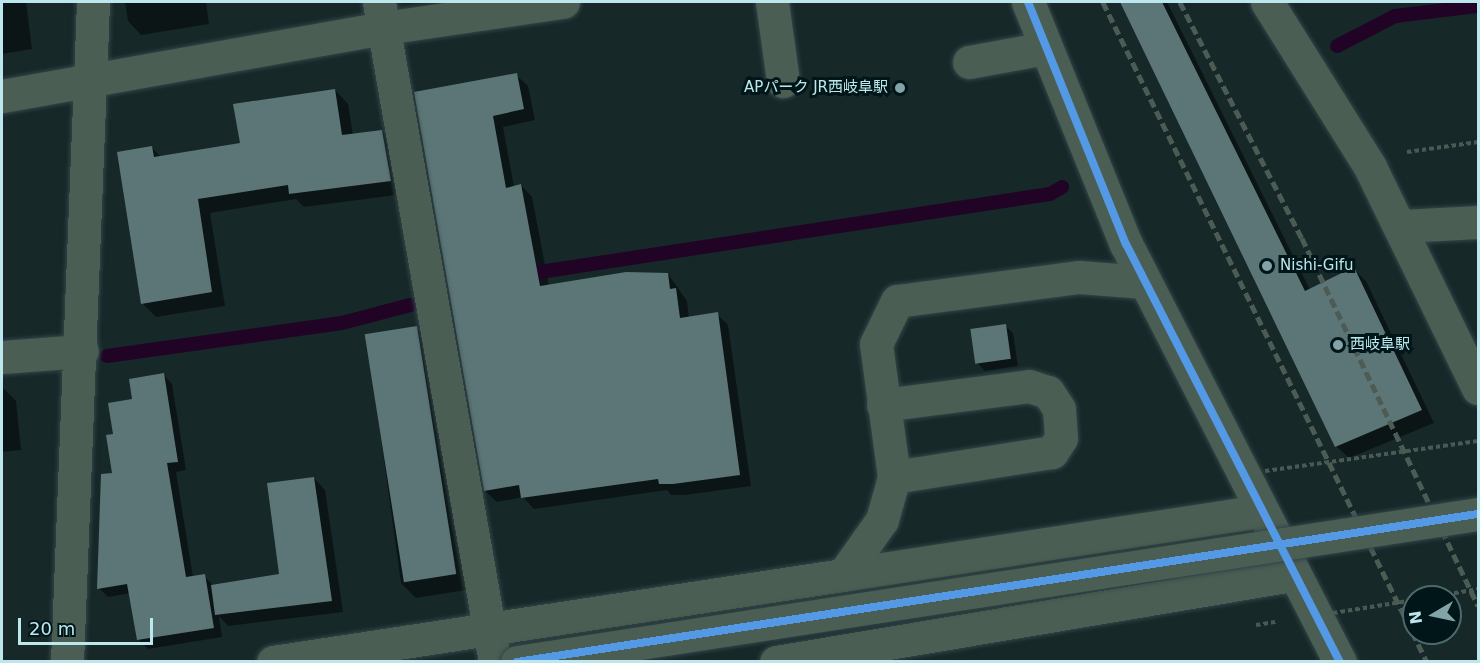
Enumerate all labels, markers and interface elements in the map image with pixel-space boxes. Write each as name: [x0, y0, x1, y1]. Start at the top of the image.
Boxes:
place label: APパーク JR西岐阜駅: [744, 79, 888, 97]
marker: APパーク JR西岐阜駅: [893, 81, 907, 95]
marker: Nishi-Gifu: [1258, 257, 1276, 275]
place label: Nishi-Gifu: [1280, 257, 1353, 275]
place label: 西岐阜駅: [1350, 336, 1410, 354]
marker: 西岐阜駅: [1331, 338, 1345, 352]
north arrow: [1402, 585, 1462, 645]
scale bar: [21, 606, 156, 644]
text: N: [1405, 609, 1426, 626]
text: 20 m: [29, 618, 75, 639]

